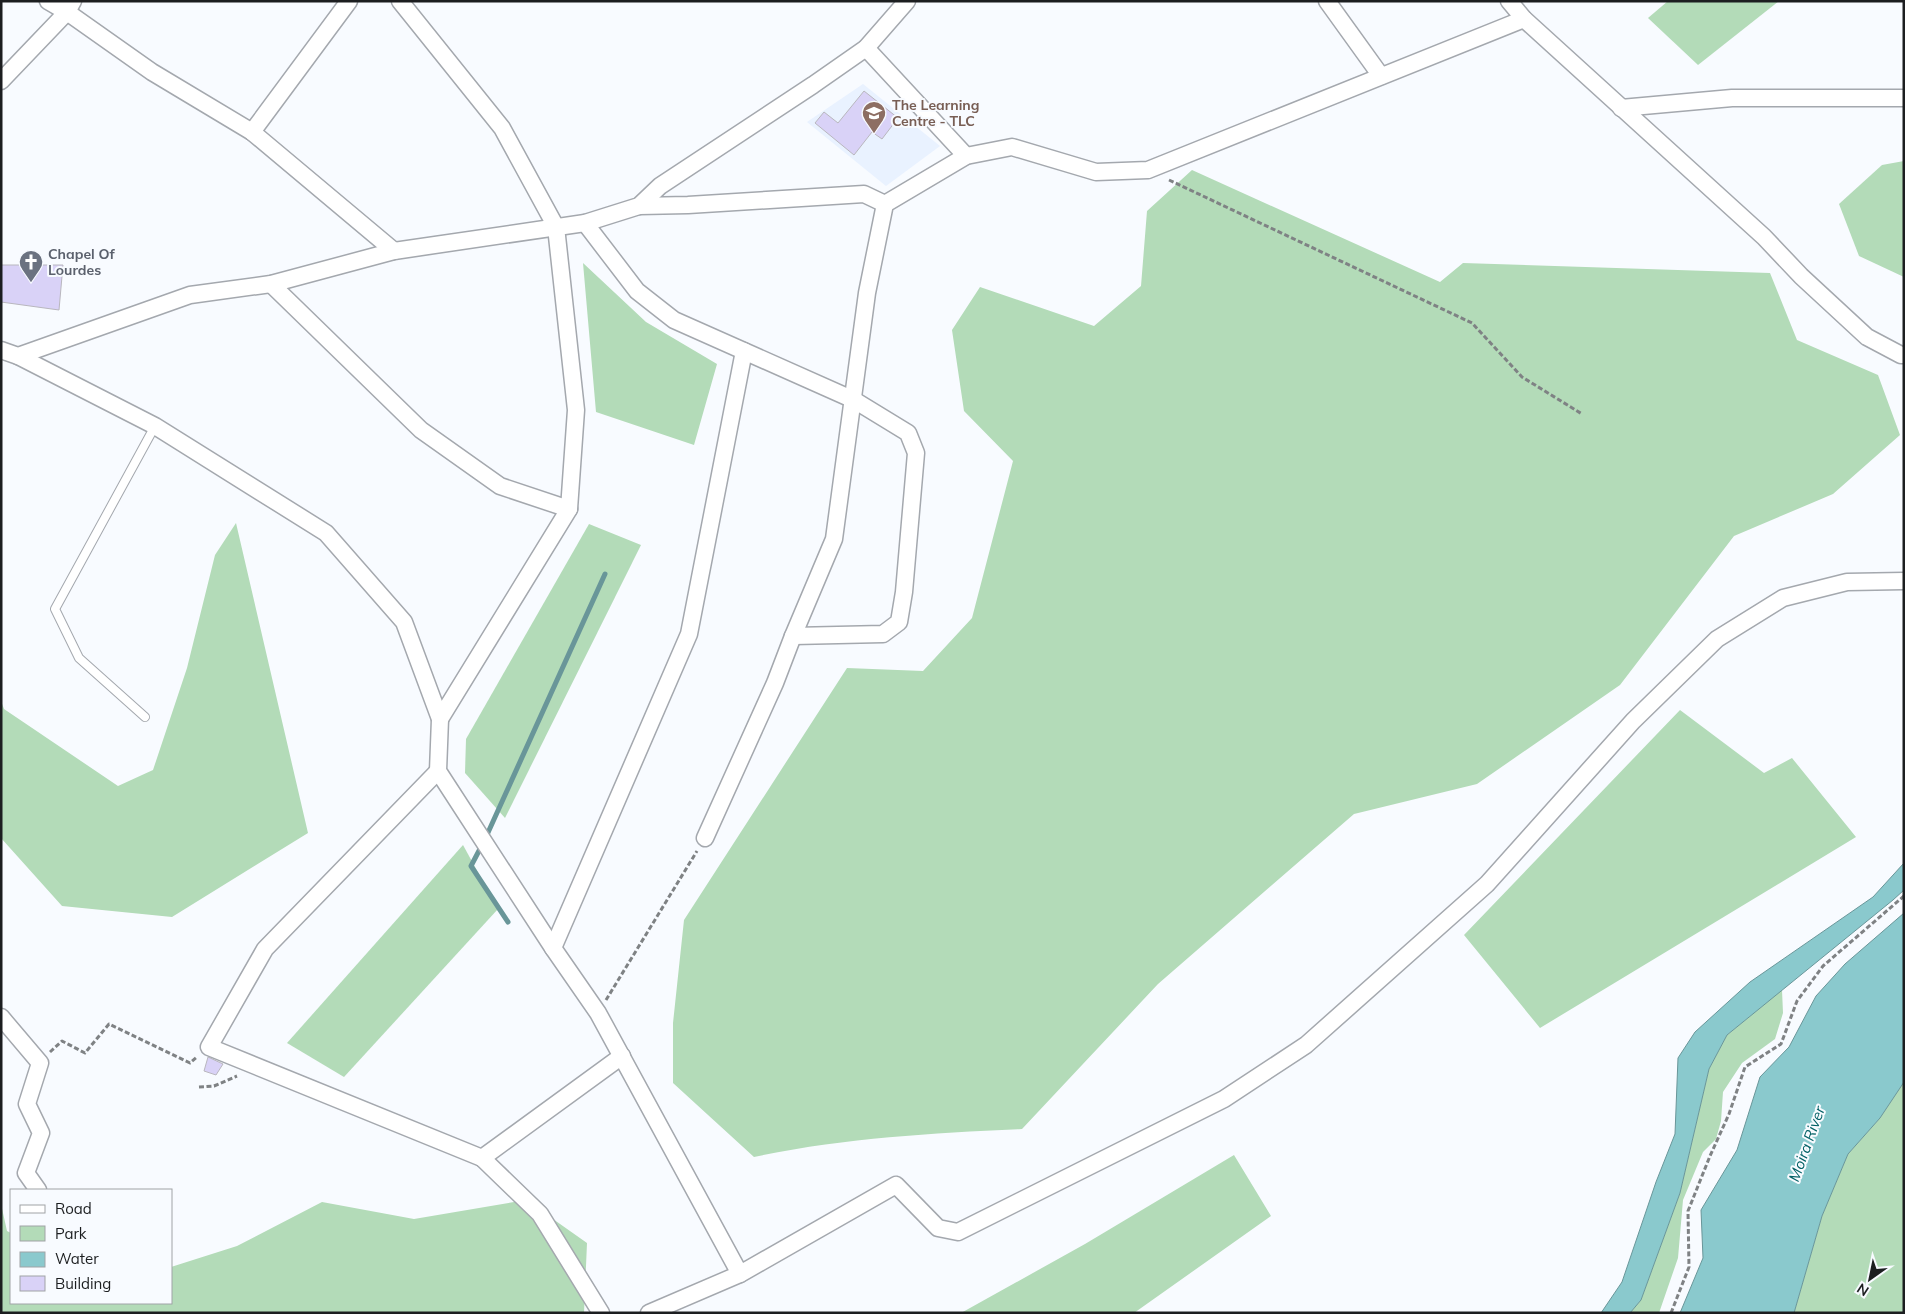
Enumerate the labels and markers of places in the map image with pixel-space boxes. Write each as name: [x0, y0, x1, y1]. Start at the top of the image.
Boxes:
place label: The Learning Centre - TLC: [892, 96, 980, 130]
school or university icon: The Learning Centre - TLC: [861, 100, 887, 134]
place label: Chapel Of Lourdes: [48, 245, 116, 279]
church icon: Chapel Of Lourdes: [18, 249, 44, 283]

